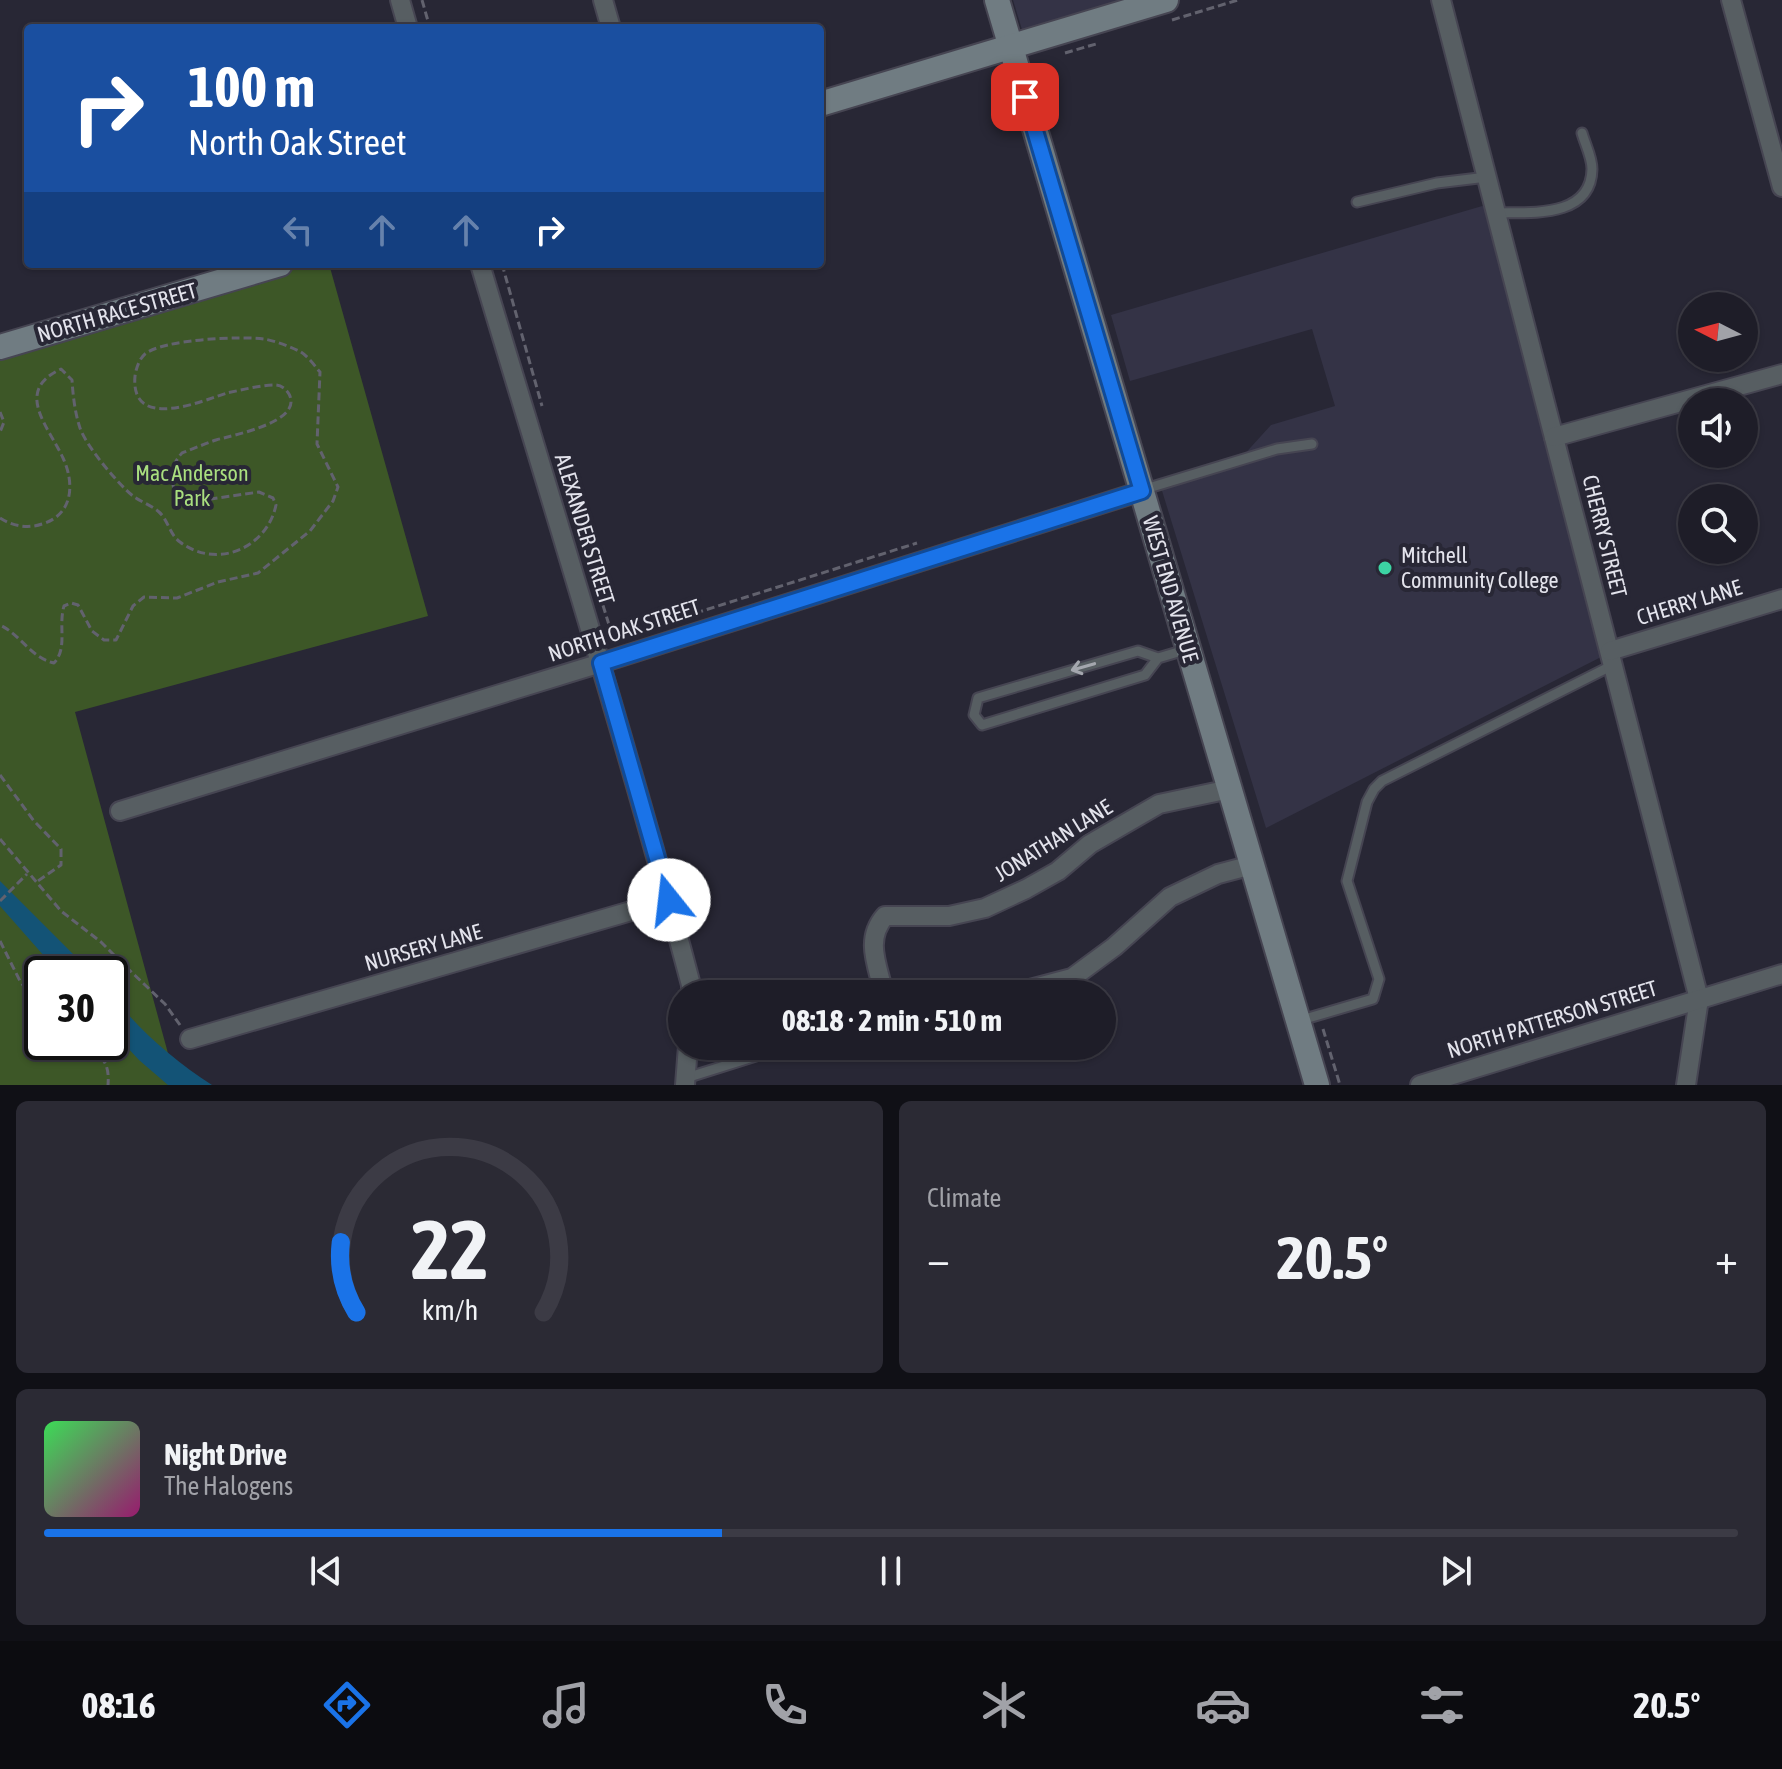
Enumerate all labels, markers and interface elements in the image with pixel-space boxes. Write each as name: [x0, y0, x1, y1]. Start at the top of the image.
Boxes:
text: 100 m: [188, 55, 315, 119]
icon: right: [56, 56, 160, 160]
pin: [991, 63, 1059, 131]
icon: arrive: [1003, 75, 1047, 119]
text: North Oak Street: [188, 121, 407, 163]
icon: left: [276, 208, 320, 252]
icon: ahead: [360, 208, 404, 252]
icon: ahead: [444, 208, 488, 252]
icon: right: [528, 208, 572, 252]
street label: NORTH RACE STREET: [34, 277, 200, 347]
north arrow: [1678, 292, 1758, 372]
map controls: [1678, 292, 1758, 564]
button: sound: [1678, 388, 1758, 468]
street label: ALEXANDER STREET: [550, 450, 620, 608]
park label: Mac Anderson Park: [135, 460, 249, 511]
street label: CHERRY STREET: [1577, 472, 1633, 600]
button: search: [1678, 484, 1758, 564]
street label: WEST END AVENUE: [1138, 513, 1204, 666]
place label: Mitchell Community College: [1401, 542, 1558, 593]
marker: Mitchell Community College: [1376, 559, 1394, 577]
street label: CHERRY LANE: [1633, 574, 1745, 630]
street label: NORTH OAK STREET: [545, 593, 703, 667]
one-way arrow: [1071, 660, 1097, 675]
street label: JONATHAN LANE: [989, 793, 1117, 886]
position arrow: [627, 858, 711, 942]
street label: NURSERY LANE: [361, 918, 485, 976]
speed limit sign: 30: [24, 956, 128, 1060]
street label: NORTH PATTERSON STREET: [1444, 975, 1660, 1063]
text: 08:18 · 2 min · 510 m: [782, 1003, 1002, 1037]
text: Climate: [927, 1183, 1001, 1213]
text: 22: [410, 1201, 489, 1297]
text: 20.5°: [1277, 1223, 1388, 1292]
text: −: [927, 1233, 950, 1283]
text: +: [1715, 1233, 1738, 1283]
text: km/h: [421, 1293, 478, 1326]
text: Night Drive: [164, 1437, 287, 1471]
text: The Halogens: [164, 1471, 293, 1501]
icon: previous: [304, 1549, 348, 1593]
icon: pause: [869, 1549, 913, 1593]
icon: next: [1434, 1549, 1478, 1593]
icon: directions: [319, 1677, 375, 1733]
icon: music: [538, 1677, 594, 1733]
icon: phone: [757, 1677, 813, 1733]
icon: climate: [976, 1677, 1032, 1733]
icon: car: [1195, 1677, 1251, 1733]
icon: filters: [1414, 1677, 1470, 1733]
text: 08:16: [82, 1684, 156, 1726]
text: 20.5°: [1633, 1684, 1700, 1726]

